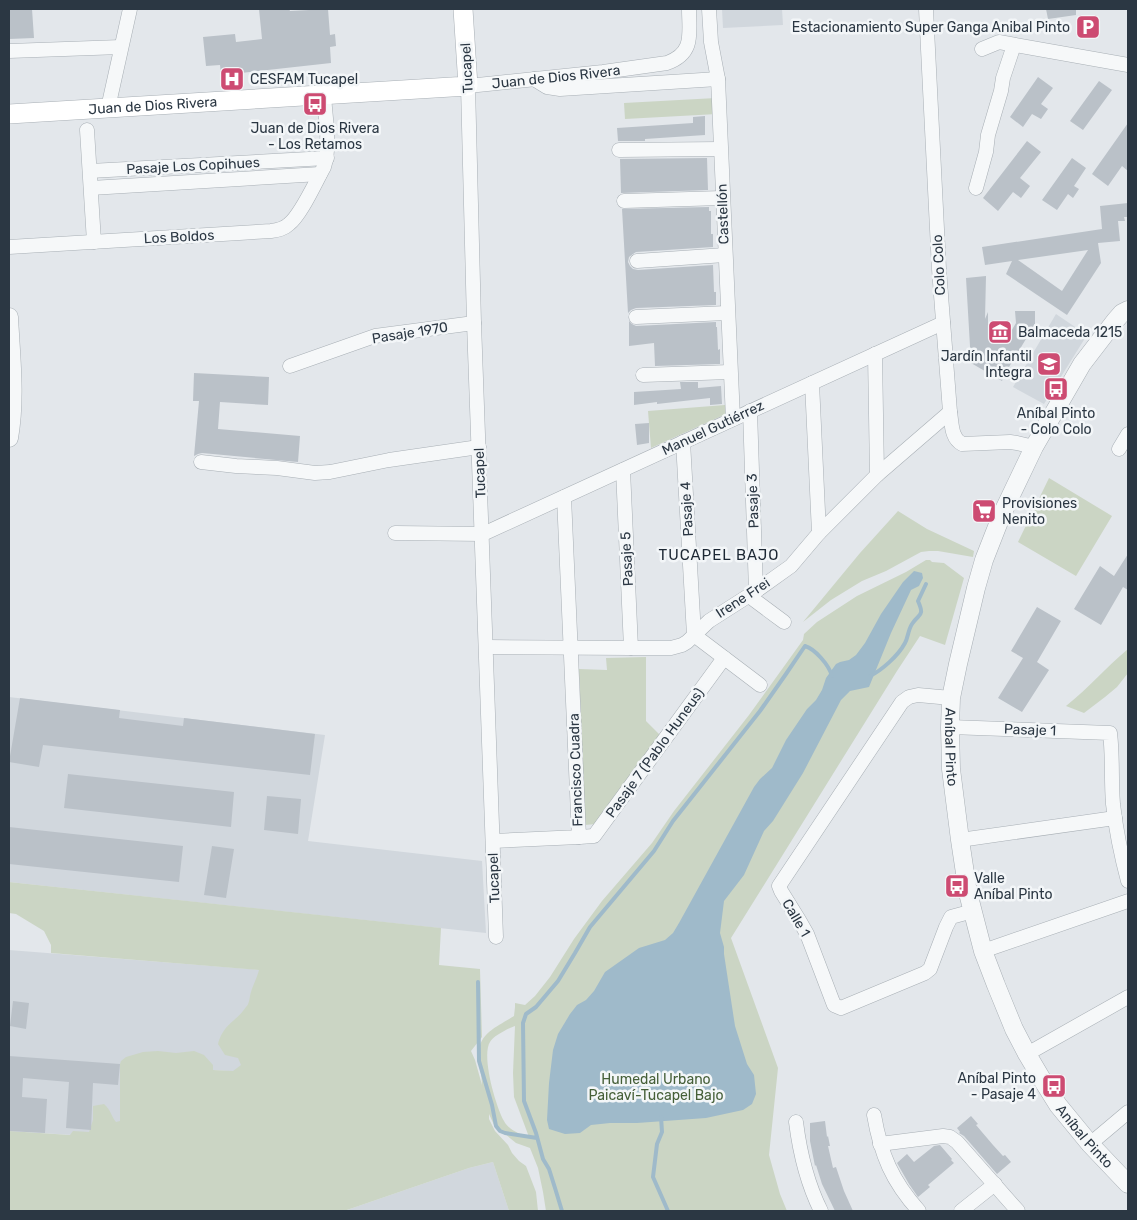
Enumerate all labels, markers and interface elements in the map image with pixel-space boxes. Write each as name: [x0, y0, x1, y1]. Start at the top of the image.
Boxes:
parking icon: Estacionamiento Super Ganga Anibal Pinto: [1075, 14, 1101, 40]
place label: Estacionamiento Super Ganga Anibal Pinto: [792, 19, 1070, 36]
street label: Tucapel: [457, 42, 477, 94]
street label: Juan de Dios Rivera: [491, 61, 621, 92]
hospital icon: CESFAM Tucapel: [219, 66, 245, 92]
place label: CESFAM Tucapel: [250, 71, 358, 88]
bus stop icon: Juan de Dios Rivera - Los Retamos: [302, 91, 328, 117]
street label: Juan de Dios Rivera: [88, 93, 218, 118]
place label: Juan de Dios Rivera - Los Retamos: [251, 120, 379, 153]
street label: Pasaje Los Copihues: [126, 154, 260, 178]
street label: Castellón: [713, 183, 733, 245]
street label: Los Boldos: [143, 227, 215, 247]
street label: Colo Colo: [929, 234, 949, 296]
street label: Pasaje 1970: [371, 319, 449, 347]
museum icon: Balmaceda 1215: [987, 319, 1013, 345]
place label: Balmaceda 1215: [1018, 324, 1122, 341]
place label: Jardín Infantil Integra: [941, 348, 1032, 381]
school or university icon: Jardín Infantil Integra: [1036, 351, 1062, 377]
bus stop icon: Aníbal Pinto - Colo Colo: [1043, 376, 1069, 402]
street label: Manuel Gutiérrez: [659, 397, 767, 459]
place label: Aníbal Pinto - Colo Colo: [1017, 405, 1095, 438]
street label: Tucapel: [471, 447, 489, 499]
street label: Pasaje 3: [744, 473, 762, 529]
street label: Pasaje 4: [677, 481, 697, 537]
place label: Provisiones Nenito: [1002, 495, 1077, 528]
supermarket icon: Provisiones Nenito: [971, 498, 997, 524]
street label: Pasaje 5: [617, 531, 637, 587]
district label: TUCAPEL BAJO: [658, 546, 780, 564]
street label: Irene Frei: [713, 574, 773, 622]
street label: Pasaje 7 (Pablo Huneus): [602, 685, 708, 821]
street label: Aníbal Pinto: [941, 707, 962, 787]
street label: Francisco Cuadra: [566, 713, 586, 827]
street label: Pasaje 1: [1004, 721, 1056, 739]
street label: Tucapel: [485, 852, 503, 904]
place label: Valle Aníbal Pinto: [974, 870, 1052, 903]
bus stop icon: Valle Aníbal Pinto: [944, 873, 970, 899]
street label: Calle 1: [778, 896, 814, 940]
place label: Aníbal Pinto - Pasaje 4: [958, 1070, 1036, 1103]
park label: Humedal Urbano Paicaví-Tucapel Bajo: [588, 1071, 724, 1104]
bus stop icon: Aníbal Pinto - Pasaje 4: [1041, 1073, 1067, 1099]
street label: Aníbal Pinto: [1053, 1101, 1117, 1172]

